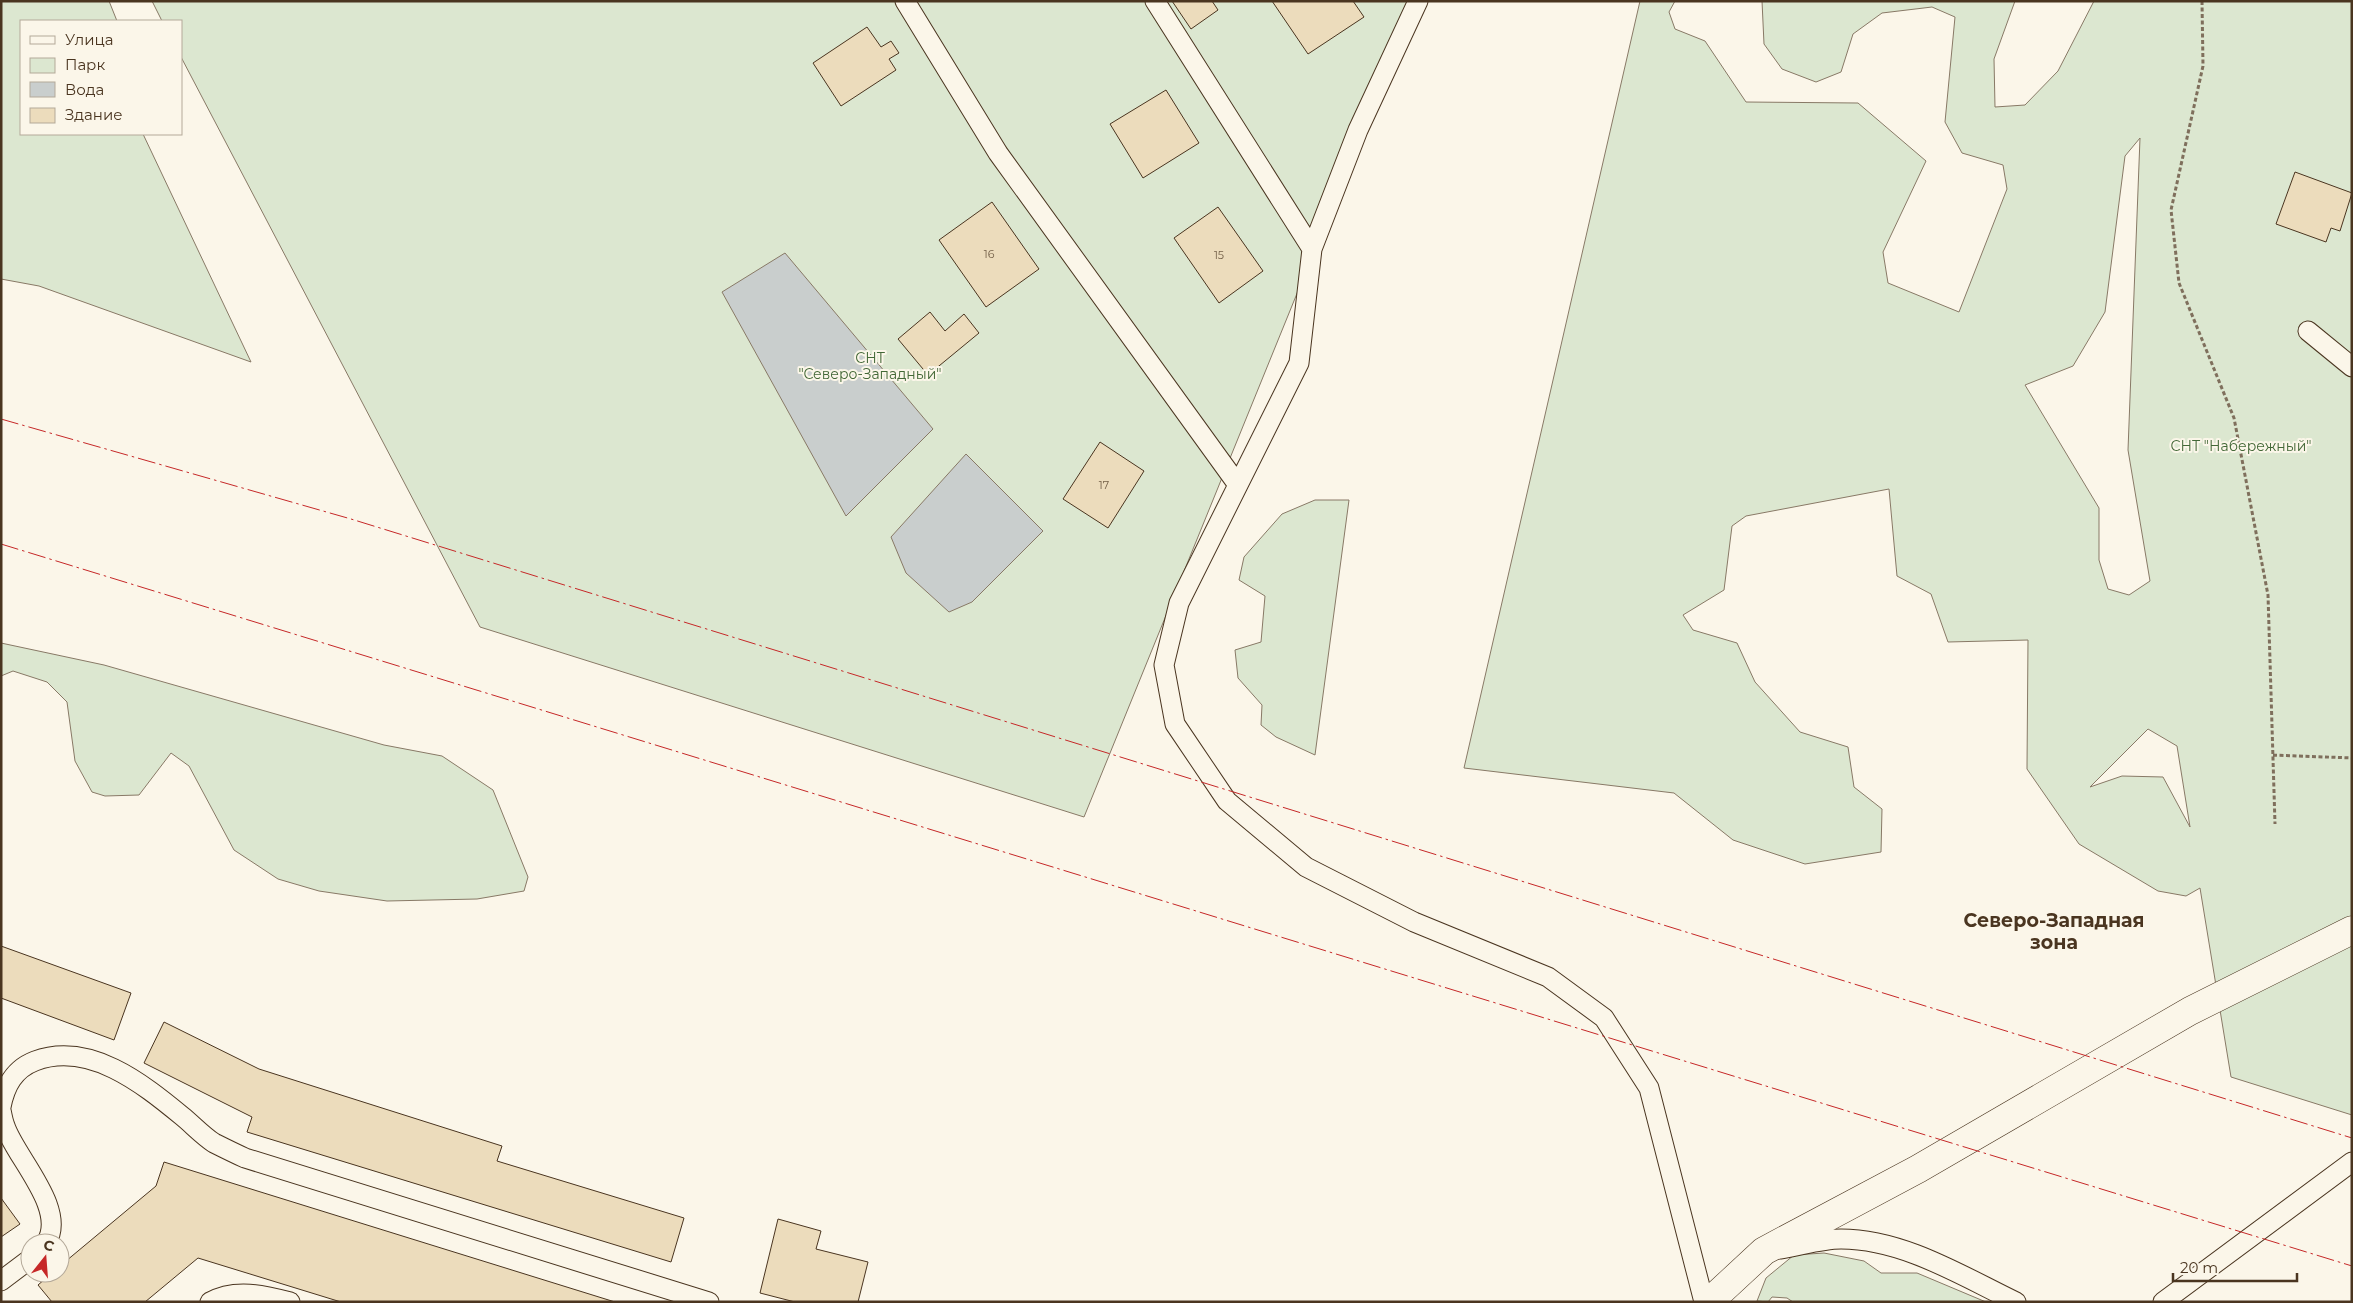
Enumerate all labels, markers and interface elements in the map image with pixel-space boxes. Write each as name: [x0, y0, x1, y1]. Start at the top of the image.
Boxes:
legend: [20, 20, 182, 135]
text: Улица: [65, 30, 113, 49]
text: Парк: [65, 55, 105, 74]
text: Вода: [65, 80, 104, 99]
text: Здание: [65, 105, 123, 124]
house number: 16: [984, 247, 995, 261]
house number: 15: [1214, 248, 1224, 262]
park label: СНТ "Северо-Западный": [798, 349, 942, 383]
park label: СНТ "Набережный": [2170, 437, 2312, 455]
house number: 17: [1099, 478, 1109, 492]
district label: Северо-Западная зона: [1964, 909, 2144, 954]
north arrow: [20, 1233, 70, 1283]
text: С: [41, 1235, 56, 1256]
scale bar: [2173, 1250, 2297, 1282]
text: 20 m: [2180, 1258, 2218, 1277]

